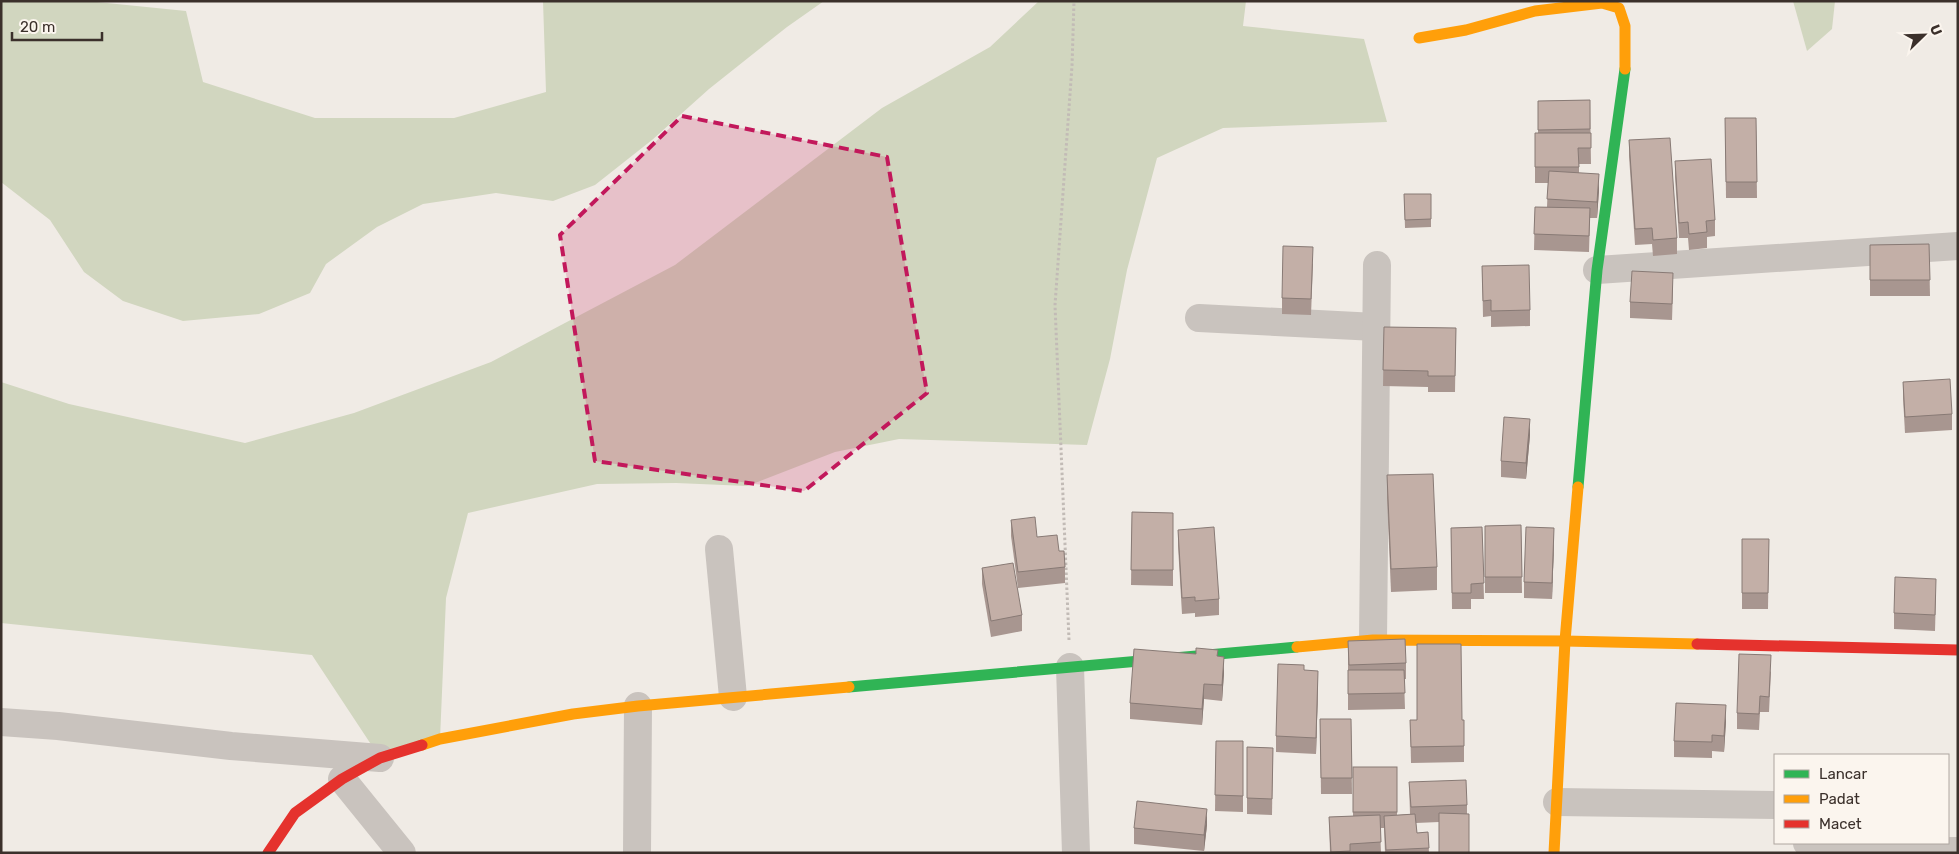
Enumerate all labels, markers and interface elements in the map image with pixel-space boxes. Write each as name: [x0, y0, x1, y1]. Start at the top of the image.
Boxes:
scale bar: [12, 10, 102, 42]
north arrow: [1899, 10, 1949, 60]
text: 20 m: [20, 18, 55, 36]
text: U: [1926, 22, 1945, 38]
legend: [1774, 754, 1949, 844]
text: Lancar: [1819, 765, 1867, 783]
text: Padat: [1819, 790, 1860, 808]
text: Macet: [1819, 815, 1862, 833]

